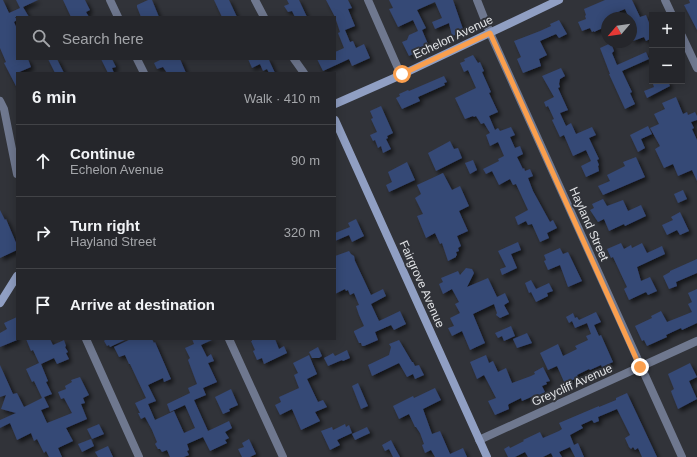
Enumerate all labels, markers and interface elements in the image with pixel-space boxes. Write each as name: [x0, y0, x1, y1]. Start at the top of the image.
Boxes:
street label: Echelon Avenue: [411, 12, 495, 62]
north arrow: [601, 12, 637, 48]
map controls: [649, 12, 685, 84]
button: +: [649, 12, 685, 48]
search box: [16, 16, 336, 60]
icon: search: [30, 27, 52, 49]
text: Search here: [62, 30, 144, 47]
button: −: [649, 48, 685, 84]
route start: [393, 65, 411, 83]
text: 6 min: [32, 88, 76, 107]
text: Walk · 410 m: [244, 91, 320, 106]
text: Continue: [70, 145, 135, 162]
icon: ahead: [32, 150, 54, 172]
text: 90 m: [291, 153, 320, 168]
text: Echelon Avenue: [70, 162, 164, 177]
street label: Hayland Street: [566, 185, 612, 264]
text: Turn right: [70, 217, 140, 234]
icon: right: [32, 222, 54, 244]
text: 320 m: [284, 225, 320, 240]
text: Hayland Street: [70, 234, 156, 249]
street label: Fairgrove Avenue: [397, 238, 448, 330]
icon: arrive: [32, 294, 54, 316]
text: Arrive at destination: [70, 296, 215, 313]
route end: [631, 358, 649, 376]
street label: Greycliff Avenue: [529, 361, 615, 409]

